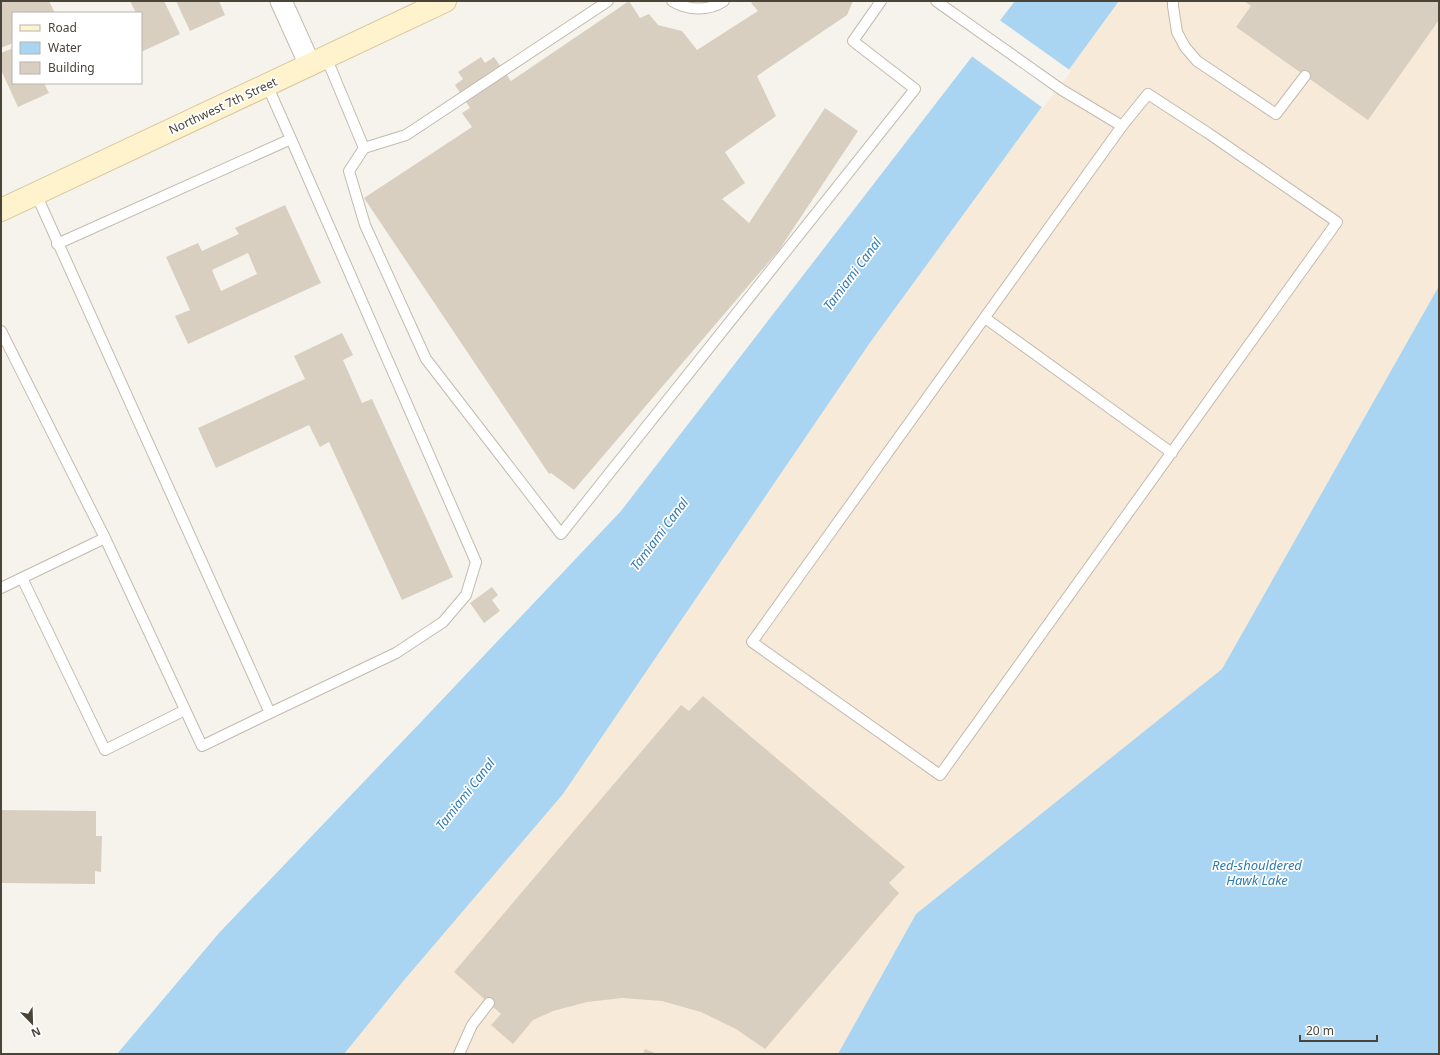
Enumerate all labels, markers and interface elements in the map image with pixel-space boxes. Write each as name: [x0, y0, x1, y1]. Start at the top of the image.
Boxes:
legend: [12, 12, 142, 84]
text: Road: [48, 19, 77, 36]
text: Water: [48, 39, 82, 56]
text: Building: [48, 59, 95, 76]
street label: Northwest 7th Street: [166, 73, 280, 138]
water label: Tamiami Canal: [819, 234, 886, 314]
water label: Tamiami Canal: [626, 494, 693, 574]
water label: Tamiami Canal: [431, 754, 499, 834]
water label: Red-shouldered Hawk Lake: [1212, 856, 1302, 889]
north arrow: [12, 1003, 52, 1043]
scale bar: [1300, 1017, 1377, 1043]
text: 20 m: [1306, 1022, 1334, 1039]
text: N: [29, 1024, 43, 1041]

